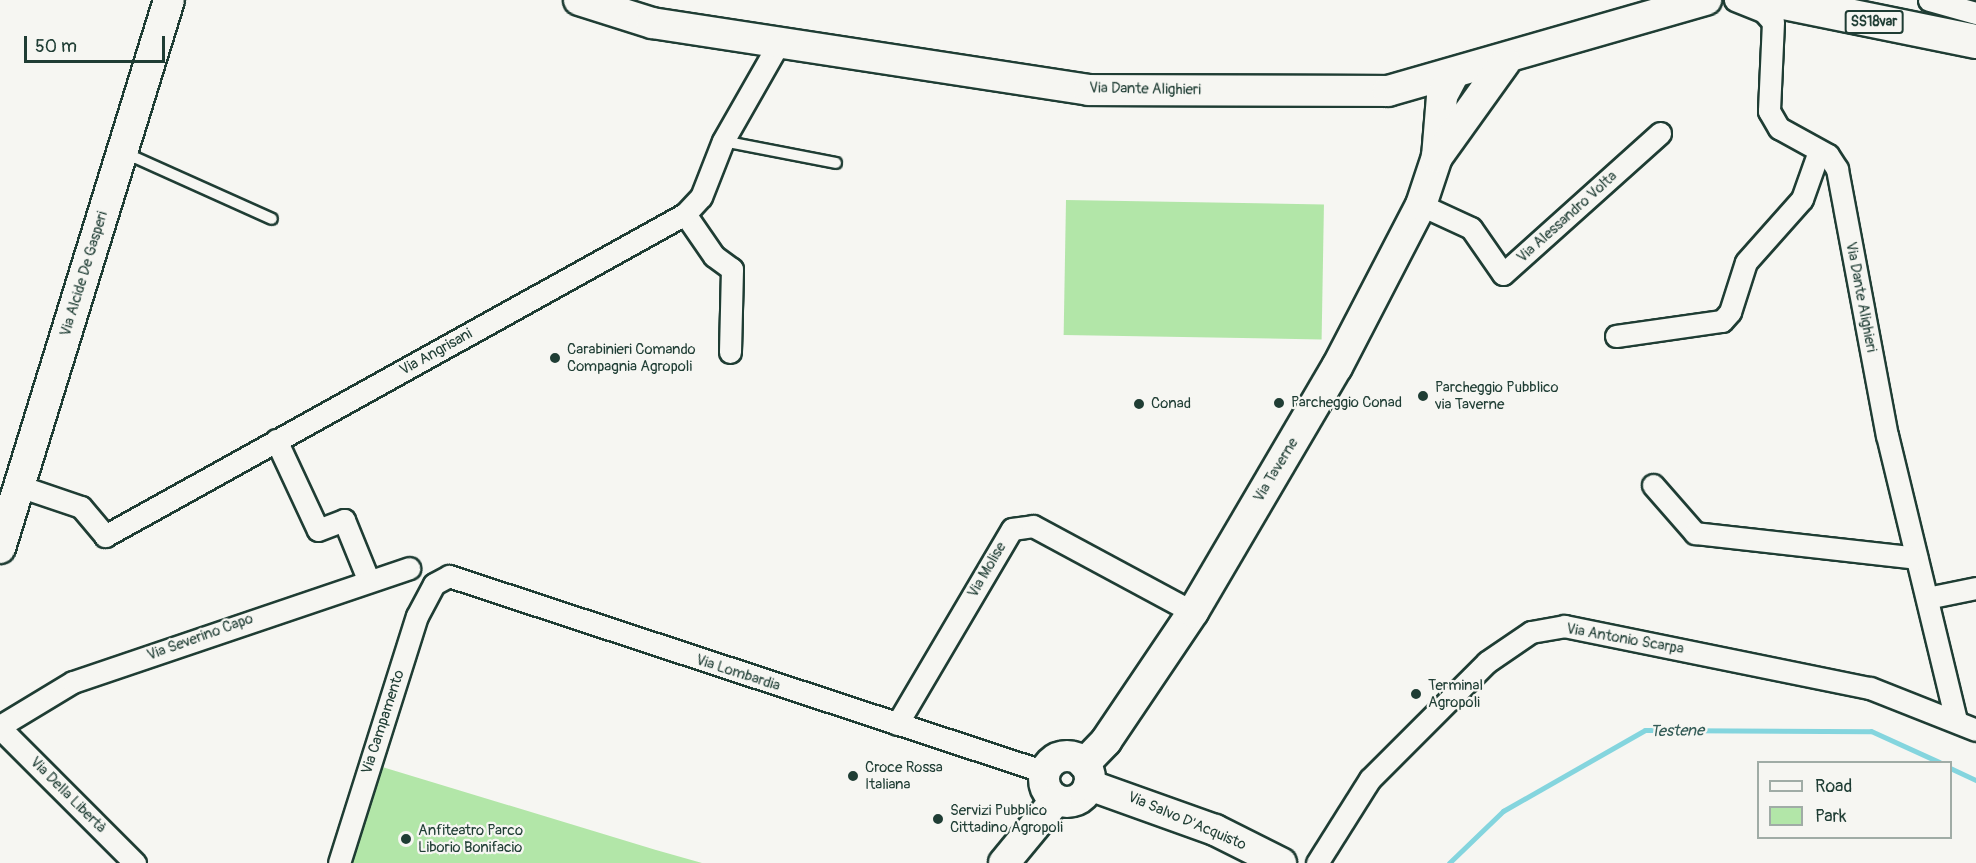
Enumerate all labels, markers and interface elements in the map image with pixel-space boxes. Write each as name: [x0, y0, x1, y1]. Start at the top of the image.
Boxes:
road number: SS18var: [1844, 11, 1904, 33]
scale bar: [27, 24, 168, 62]
text: 50 m: [35, 35, 77, 58]
street label: Via Dante Alighieri: [1089, 79, 1201, 99]
street label: Via Alessandro Volta: [1513, 167, 1621, 267]
street label: Via Alcide De Gasperi: [56, 209, 112, 339]
street label: Via Dante Alighieri: [1841, 240, 1881, 354]
street label: Via Angrisani: [397, 325, 475, 379]
place label: Carabinieri Comando Compagnia Agropoli: [567, 340, 696, 375]
marker: Carabinieri Comando Compagnia Agropoli: [548, 351, 562, 365]
place label: Parcheggio Pubblico via Taverne: [1435, 378, 1559, 413]
marker: Parcheggio Pubblico via Taverne: [1416, 389, 1430, 403]
place label: Parcheggio Conad: [1291, 394, 1402, 412]
place label: Conad: [1151, 395, 1191, 413]
marker: Parcheggio Conad: [1272, 396, 1286, 410]
marker: Conad: [1132, 397, 1146, 411]
street label: Via Taverne: [1250, 435, 1302, 505]
street label: Via Molise: [964, 539, 1010, 601]
street label: Via Severino Capo: [145, 609, 255, 665]
street label: Via Antonio Scarpa: [1565, 620, 1685, 658]
street label: Via Lombardia: [694, 651, 782, 695]
street label: Via Campamento: [358, 668, 408, 776]
place label: Terminal Agropoli: [1428, 676, 1483, 711]
marker: Terminal Agropoli: [1409, 687, 1423, 701]
water label: Testene: [1650, 721, 1704, 741]
street label: Via Della Libertà: [26, 753, 110, 837]
place label: Croce Rossa Italiana: [865, 758, 943, 793]
legend: [1757, 761, 1952, 839]
marker: Croce Rossa Italiana: [846, 769, 860, 783]
text: Road: [1815, 775, 1852, 798]
street label: Via Salvo D'Acquisto: [1125, 788, 1249, 854]
place label: Servizi Pubblico Cittadino Agropoli: [950, 801, 1063, 836]
text: Park: [1815, 805, 1847, 828]
marker: Servizi Pubblico Cittadino Agropoli: [931, 812, 945, 826]
place label: Anfiteatro Parco Liborio Bonifacio: [418, 821, 523, 856]
marker: Anfiteatro Parco Liborio Bonifacio: [399, 832, 413, 846]

